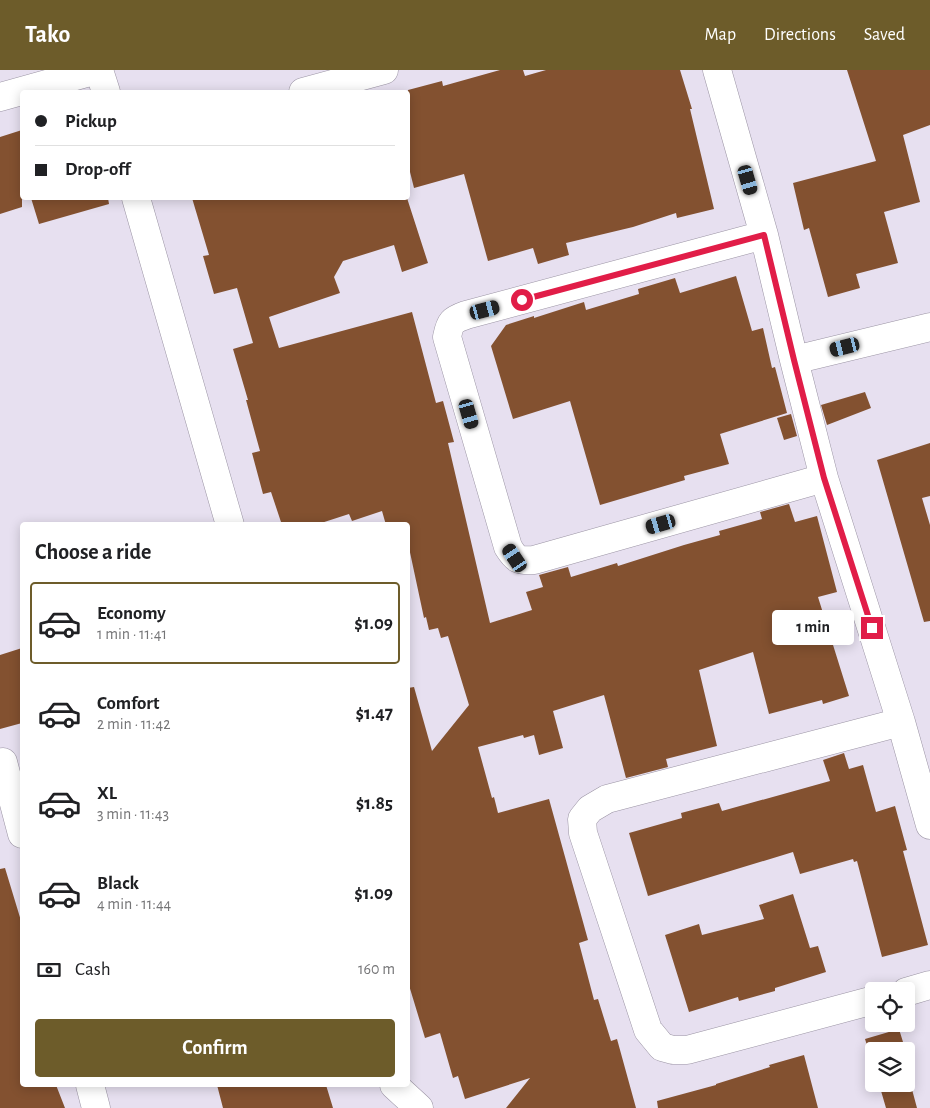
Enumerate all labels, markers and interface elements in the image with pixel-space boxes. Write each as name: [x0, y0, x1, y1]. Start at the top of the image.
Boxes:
text: Tako: [25, 23, 70, 47]
text: Map: [705, 26, 736, 44]
text: Directions: [764, 26, 836, 44]
text: Saved: [864, 26, 905, 44]
text: Pickup: [65, 112, 117, 131]
text: Drop-off: [65, 160, 130, 179]
car: [736, 164, 759, 196]
route start: [511, 289, 533, 311]
car: [468, 299, 501, 321]
car: [828, 336, 861, 358]
car: [457, 398, 480, 430]
car: [644, 513, 677, 535]
text: Choose a ride: [35, 541, 151, 563]
car: [500, 541, 529, 575]
icon: car: [37, 601, 82, 646]
text: Economy: [97, 604, 166, 623]
callout: 1 min: [772, 610, 854, 646]
text: $1.09: [354, 614, 393, 633]
route end: [861, 617, 883, 639]
text: 1 min: [796, 619, 830, 635]
text: 1 min · 11:41: [97, 626, 167, 642]
icon: car: [37, 691, 82, 736]
text: Comfort: [97, 694, 159, 713]
text: $1.47: [355, 704, 393, 723]
text: 2 min · 11:42: [97, 716, 170, 732]
icon: car: [37, 781, 82, 826]
text: XL: [97, 784, 117, 803]
text: $1.85: [356, 794, 393, 813]
text: 3 min · 11:43: [97, 806, 169, 822]
icon: car: [37, 871, 82, 916]
text: Black: [97, 874, 139, 893]
text: $1.09: [354, 884, 393, 903]
text: 4 min · 11:44: [97, 896, 171, 912]
icon: cash: [35, 956, 63, 984]
text: Cash: [75, 960, 111, 979]
text: 160 m: [358, 961, 395, 977]
map controls: [865, 982, 915, 1092]
button: locate: [865, 982, 915, 1032]
button: Confirm: [35, 1019, 395, 1077]
button: layers: [865, 1042, 915, 1092]

